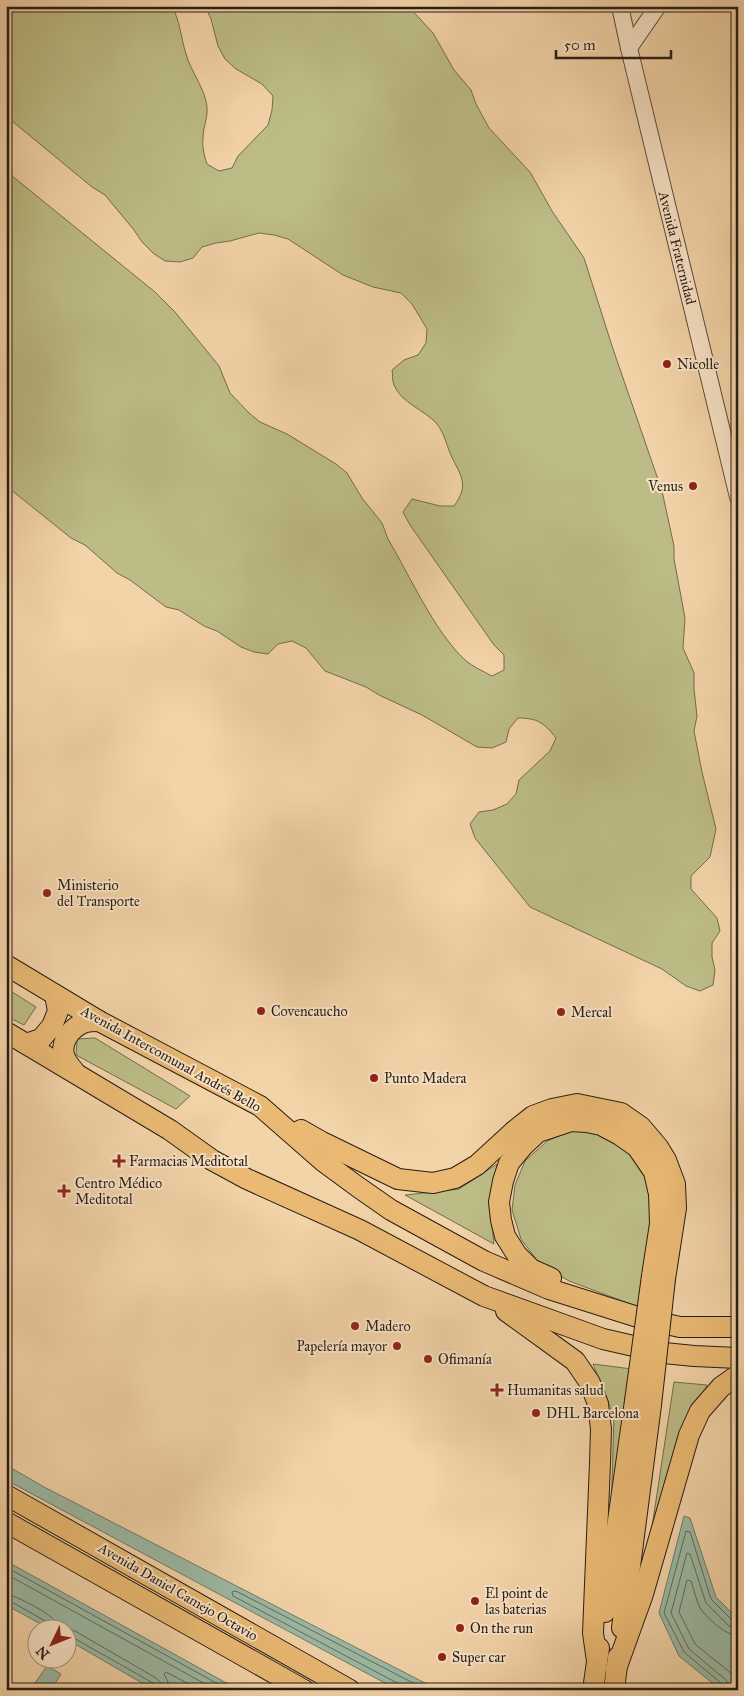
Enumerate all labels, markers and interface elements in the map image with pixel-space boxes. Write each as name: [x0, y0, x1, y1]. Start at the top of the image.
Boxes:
scale bar: [556, 28, 672, 60]
text: 50 m: [564, 36, 596, 54]
street label: Avenida Fraternidad: [654, 189, 699, 306]
place label: Nicolle: [677, 356, 719, 373]
marker: Nicolle: [661, 358, 673, 370]
place label: Venus: [647, 478, 683, 495]
marker: Venus: [687, 480, 699, 492]
place label: Ministerio del Transporte: [57, 877, 140, 910]
marker: Ministerio del Transporte: [41, 887, 53, 899]
street label: Avenida Intercomunal Andrés Bello: [77, 1002, 264, 1116]
place label: Covencaucho: [271, 1003, 348, 1020]
place label: Mercal: [571, 1004, 612, 1021]
marker: Covencaucho: [255, 1005, 267, 1017]
marker: Mercal: [555, 1006, 567, 1018]
place label: Punto Madera: [384, 1070, 467, 1087]
marker: Punto Madera: [368, 1072, 380, 1084]
place label: Farmacias Meditotal: [129, 1153, 248, 1170]
marker: Farmacias Meditotal: [113, 1155, 125, 1167]
place label: Centro Médico Meditotal: [75, 1175, 162, 1208]
marker: Centro Médico Meditotal: [57, 1184, 71, 1198]
place label: Madero: [365, 1318, 411, 1335]
marker: Madero: [349, 1320, 361, 1332]
place label: Papelería mayor: [297, 1338, 388, 1355]
marker: Papelería mayor: [391, 1340, 403, 1352]
place label: Ofimanía: [438, 1351, 492, 1368]
marker: Ofimanía: [422, 1353, 434, 1365]
place label: Humanitas salud: [507, 1382, 604, 1399]
marker: Humanitas salud: [491, 1384, 503, 1396]
place label: DHL Barcelona: [546, 1405, 639, 1422]
marker: DHL Barcelona: [530, 1407, 542, 1419]
street label: Avenida Daniel Camejo Octavio: [94, 1539, 261, 1645]
place label: El point de las baterias: [485, 1585, 548, 1618]
marker: El point de las baterias: [469, 1595, 481, 1607]
north arrow: [28, 1618, 78, 1668]
place label: On the run: [470, 1620, 534, 1637]
marker: On the run: [454, 1622, 466, 1634]
text: N: [33, 1642, 53, 1663]
place label: Super car: [452, 1649, 506, 1666]
marker: Super car: [436, 1651, 448, 1663]

